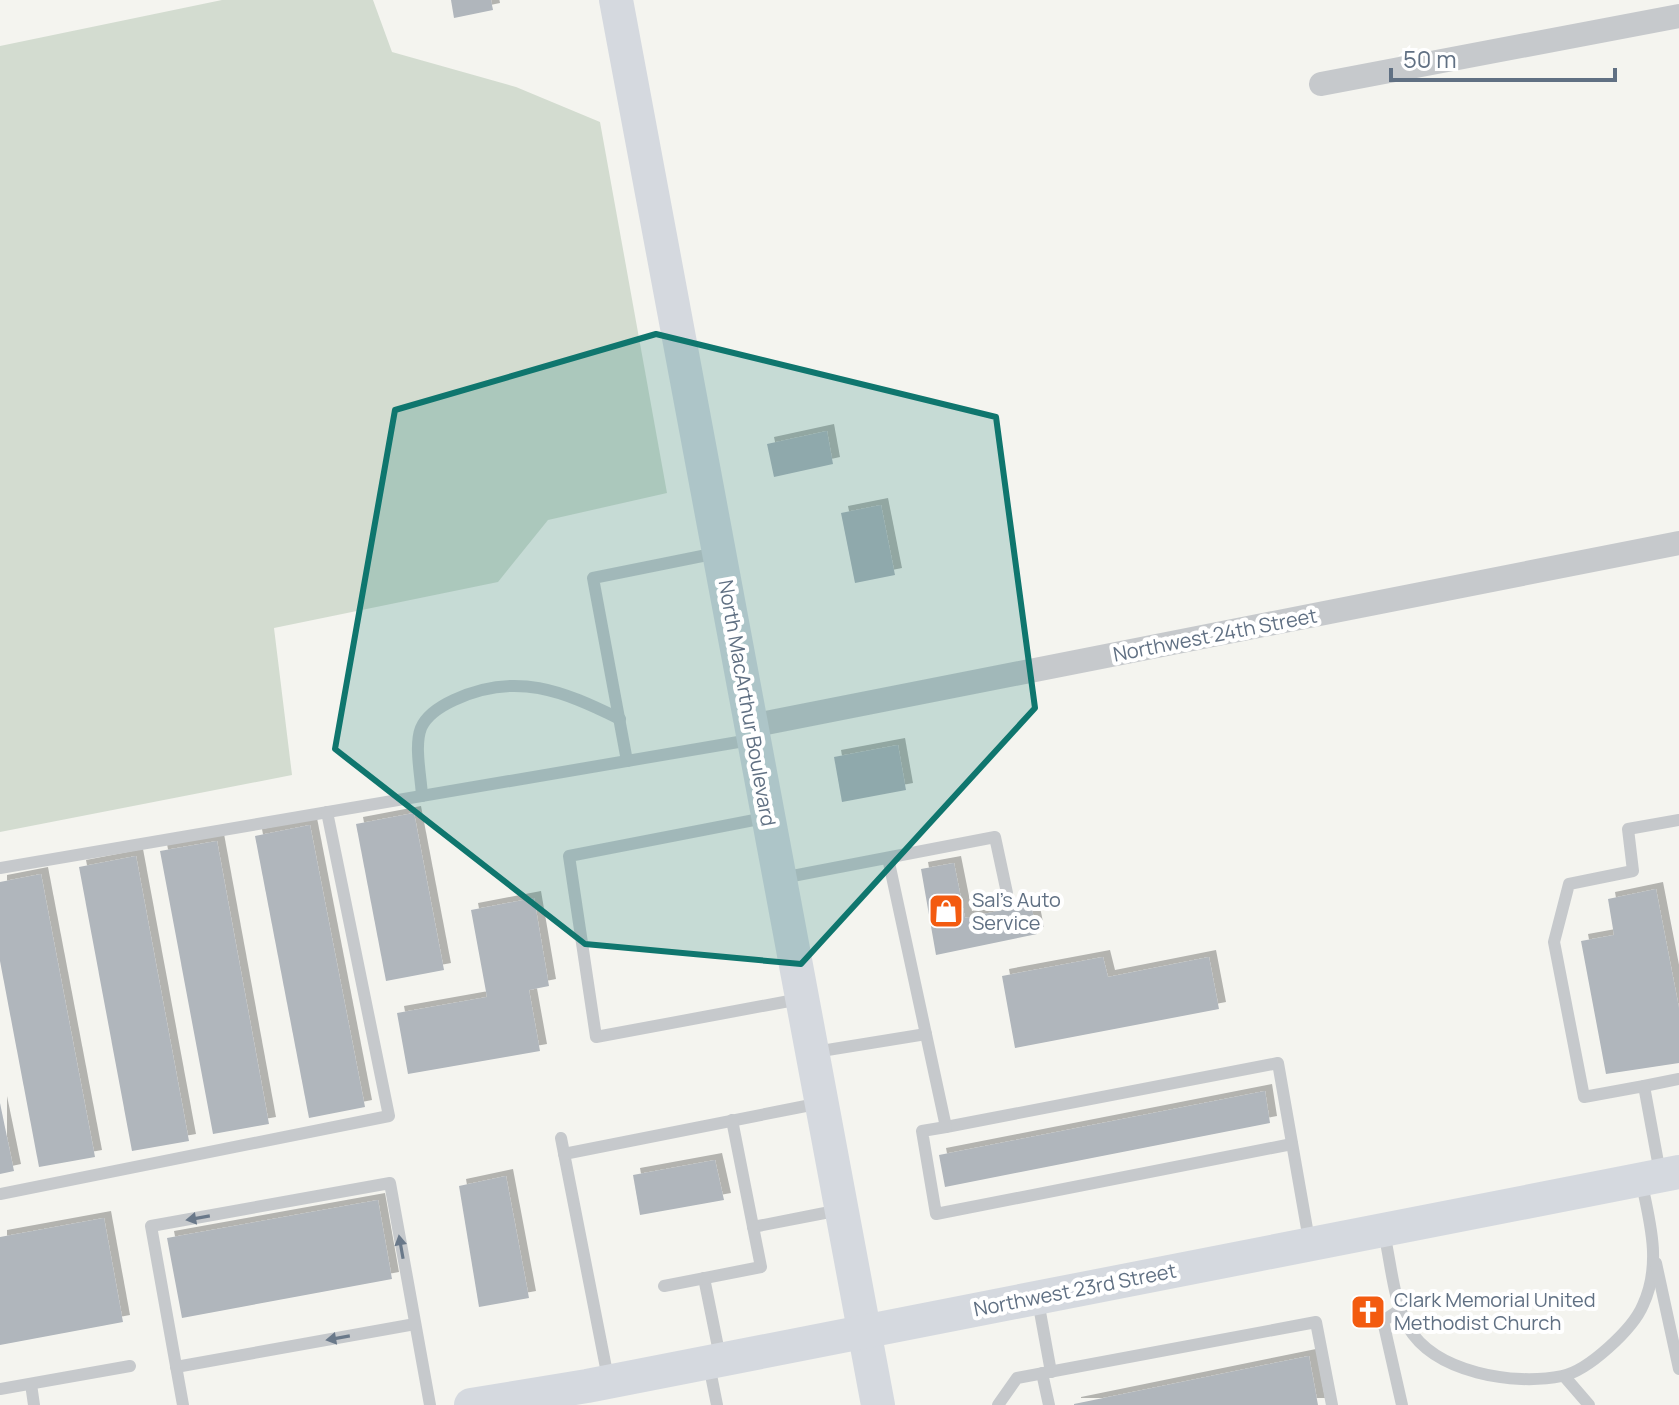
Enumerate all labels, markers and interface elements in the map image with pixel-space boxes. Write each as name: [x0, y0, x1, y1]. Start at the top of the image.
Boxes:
scale bar: [1391, 32, 1615, 82]
text: 50 m: [1403, 42, 1457, 75]
street label: North MacArthur Boulevard: [712, 577, 782, 828]
street label: Northwest 24th Street: [1111, 601, 1319, 668]
place label: Sal's Auto Service: [972, 886, 1061, 936]
shop icon: Sal's Auto Service: [927, 892, 965, 930]
one-way arrow: [185, 1212, 210, 1224]
one-way arrow: [395, 1235, 407, 1260]
street label: Northwest 23rd Street: [971, 1257, 1179, 1322]
place label: Clark Memorial United Methodist Church: [1394, 1286, 1596, 1336]
church icon: Clark Memorial United Methodist Church: [1349, 1293, 1387, 1331]
one-way arrow: [326, 1332, 351, 1344]

